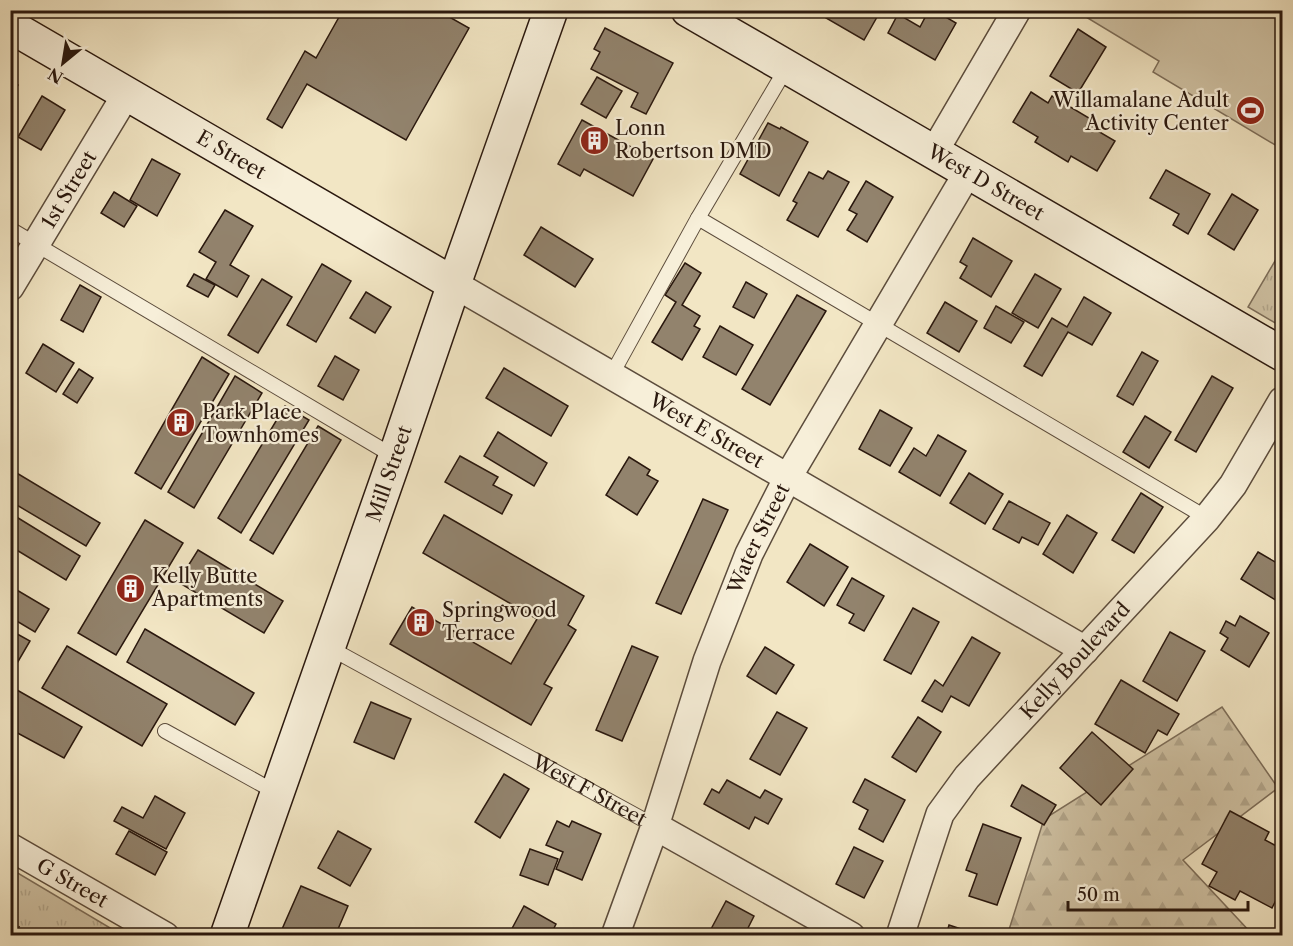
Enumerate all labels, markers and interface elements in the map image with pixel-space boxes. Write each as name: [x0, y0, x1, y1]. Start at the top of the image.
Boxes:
north arrow: [33, 33, 93, 93]
text: N: [44, 64, 67, 88]
place label: Willamalane Adult Activity Center: [1052, 88, 1230, 135]
sports icon: Willamalane Adult Activity Center: [1234, 95, 1266, 127]
place label: Lonn Robertson DMD: [615, 116, 772, 163]
building icon: Lonn Robertson DMD: [578, 124, 610, 156]
street label: E Street: [193, 125, 270, 184]
street label: West D Street: [922, 139, 1048, 225]
street label: 1st Street: [36, 146, 101, 232]
street label: West E Street: [644, 387, 768, 473]
place label: Park Place Townhomes: [202, 400, 319, 447]
building icon: Park Place Townhomes: [165, 407, 197, 439]
street label: Mill Street: [361, 422, 417, 525]
street label: Water Street: [722, 479, 795, 598]
place label: Kelly Butte Apartments: [151, 564, 263, 611]
building icon: Kelly Butte Apartments: [115, 572, 147, 604]
street label: Kelly Boulevard: [1015, 597, 1135, 724]
place label: Springwood Terrace: [442, 598, 557, 645]
building icon: Springwood Terrace: [405, 606, 437, 638]
street label: West F Street: [527, 749, 651, 831]
street label: G Street: [33, 853, 112, 913]
scale bar: [1068, 874, 1248, 912]
text: 50 m: [1077, 884, 1120, 906]

